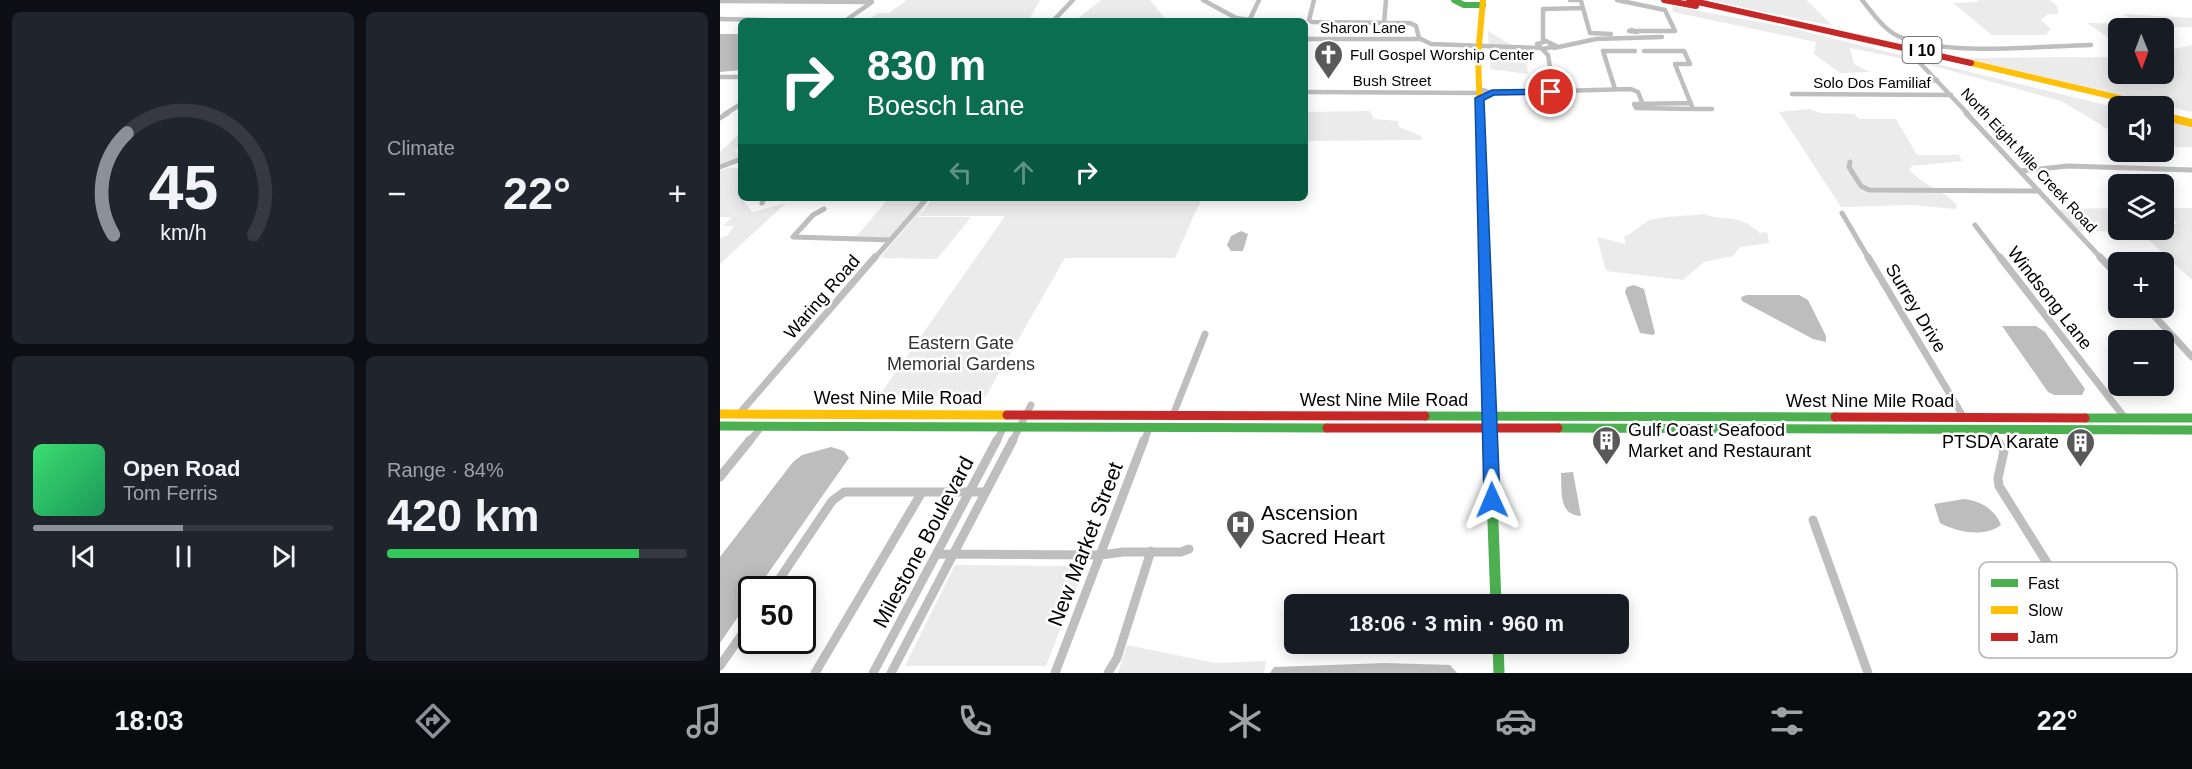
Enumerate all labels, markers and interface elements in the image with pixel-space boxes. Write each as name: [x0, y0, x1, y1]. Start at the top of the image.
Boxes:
north arrow: [2108, 18, 2174, 84]
map controls: [2108, 18, 2174, 396]
street label: Sharon Lane: [1320, 19, 1406, 36]
road number: I 10: [1902, 37, 1942, 63]
church icon: Full Gospel Worship Center: [1313, 38, 1345, 80]
icon: right: [768, 42, 846, 120]
text: 830 m: [867, 42, 986, 89]
place label: Full Gospel Worship Center: [1350, 46, 1534, 63]
pin: [1525, 66, 1576, 117]
street label: Bush Street: [1353, 72, 1432, 89]
street label: Solo Dos Familiaf: [1813, 74, 1932, 91]
icon: arrive: [1534, 75, 1567, 108]
street label: North Eight Mile Creek Road: [1958, 84, 2100, 236]
text: Boesch Lane: [867, 91, 1025, 121]
button: sound: [2108, 96, 2174, 162]
text: Climate: [387, 137, 455, 159]
text: 45: [148, 153, 218, 222]
icon: left: [944, 156, 977, 189]
icon: ahead: [1007, 156, 1040, 189]
icon: right: [1070, 156, 1103, 189]
text: 22°: [503, 168, 571, 219]
button: layers: [2108, 174, 2174, 240]
text: −: [387, 175, 406, 212]
text: +: [668, 175, 687, 212]
text: km/h: [160, 221, 206, 245]
street label: Windsong Lane: [2004, 243, 2096, 353]
street label: Waring Road: [780, 251, 864, 343]
button: +: [2108, 252, 2174, 318]
street label: Surrey Drive: [1882, 260, 1950, 356]
button: −: [2108, 330, 2174, 396]
park label: Eastern Gate Memorial Gardens: [887, 333, 1035, 374]
street label: West Nine Mile Road: [814, 388, 982, 408]
street label: West Nine Mile Road: [1300, 390, 1468, 410]
street label: West Nine Mile Road: [1786, 391, 1954, 411]
place label: Gulf Coast Seafood Market and Restaurant: [1628, 420, 1811, 461]
building icon: Gulf Coast Seafood Market and Restaurant: [1591, 424, 1623, 466]
building icon: PTSDA Karate: [2064, 426, 2096, 468]
place label: PTSDA Karate: [1942, 432, 2059, 452]
street label: Milestone Boulevard: [868, 453, 978, 631]
text: Open Road: [123, 456, 240, 481]
text: Range · 84%: [387, 459, 504, 481]
street label: New Market Street: [1043, 459, 1127, 629]
position arrow: [1460, 468, 1524, 532]
text: Tom Ferris: [123, 482, 217, 504]
text: 420 km: [387, 490, 540, 541]
place label: Ascension Sacred Heart: [1261, 501, 1385, 548]
hospital icon: Ascension Sacred Heart: [1224, 508, 1256, 550]
icon: previous: [67, 540, 100, 573]
icon: pause: [167, 540, 200, 573]
icon: next: [267, 540, 300, 573]
legend: [1979, 562, 2177, 658]
text: Fast: [2028, 575, 2060, 592]
speed limit sign: 50: [738, 576, 816, 654]
text: Slow: [2028, 602, 2063, 619]
text: 18:06 · 3 min · 960 m: [1349, 611, 1564, 636]
text: Jam: [2028, 629, 2058, 646]
icon: directions: [412, 700, 454, 742]
icon: music: [683, 700, 725, 742]
icon: phone: [954, 700, 996, 742]
icon: climate: [1224, 700, 1266, 742]
icon: car: [1495, 700, 1537, 742]
icon: filters: [1766, 700, 1808, 742]
text: 18:03: [114, 706, 183, 736]
text: 22°: [2037, 706, 2078, 736]

